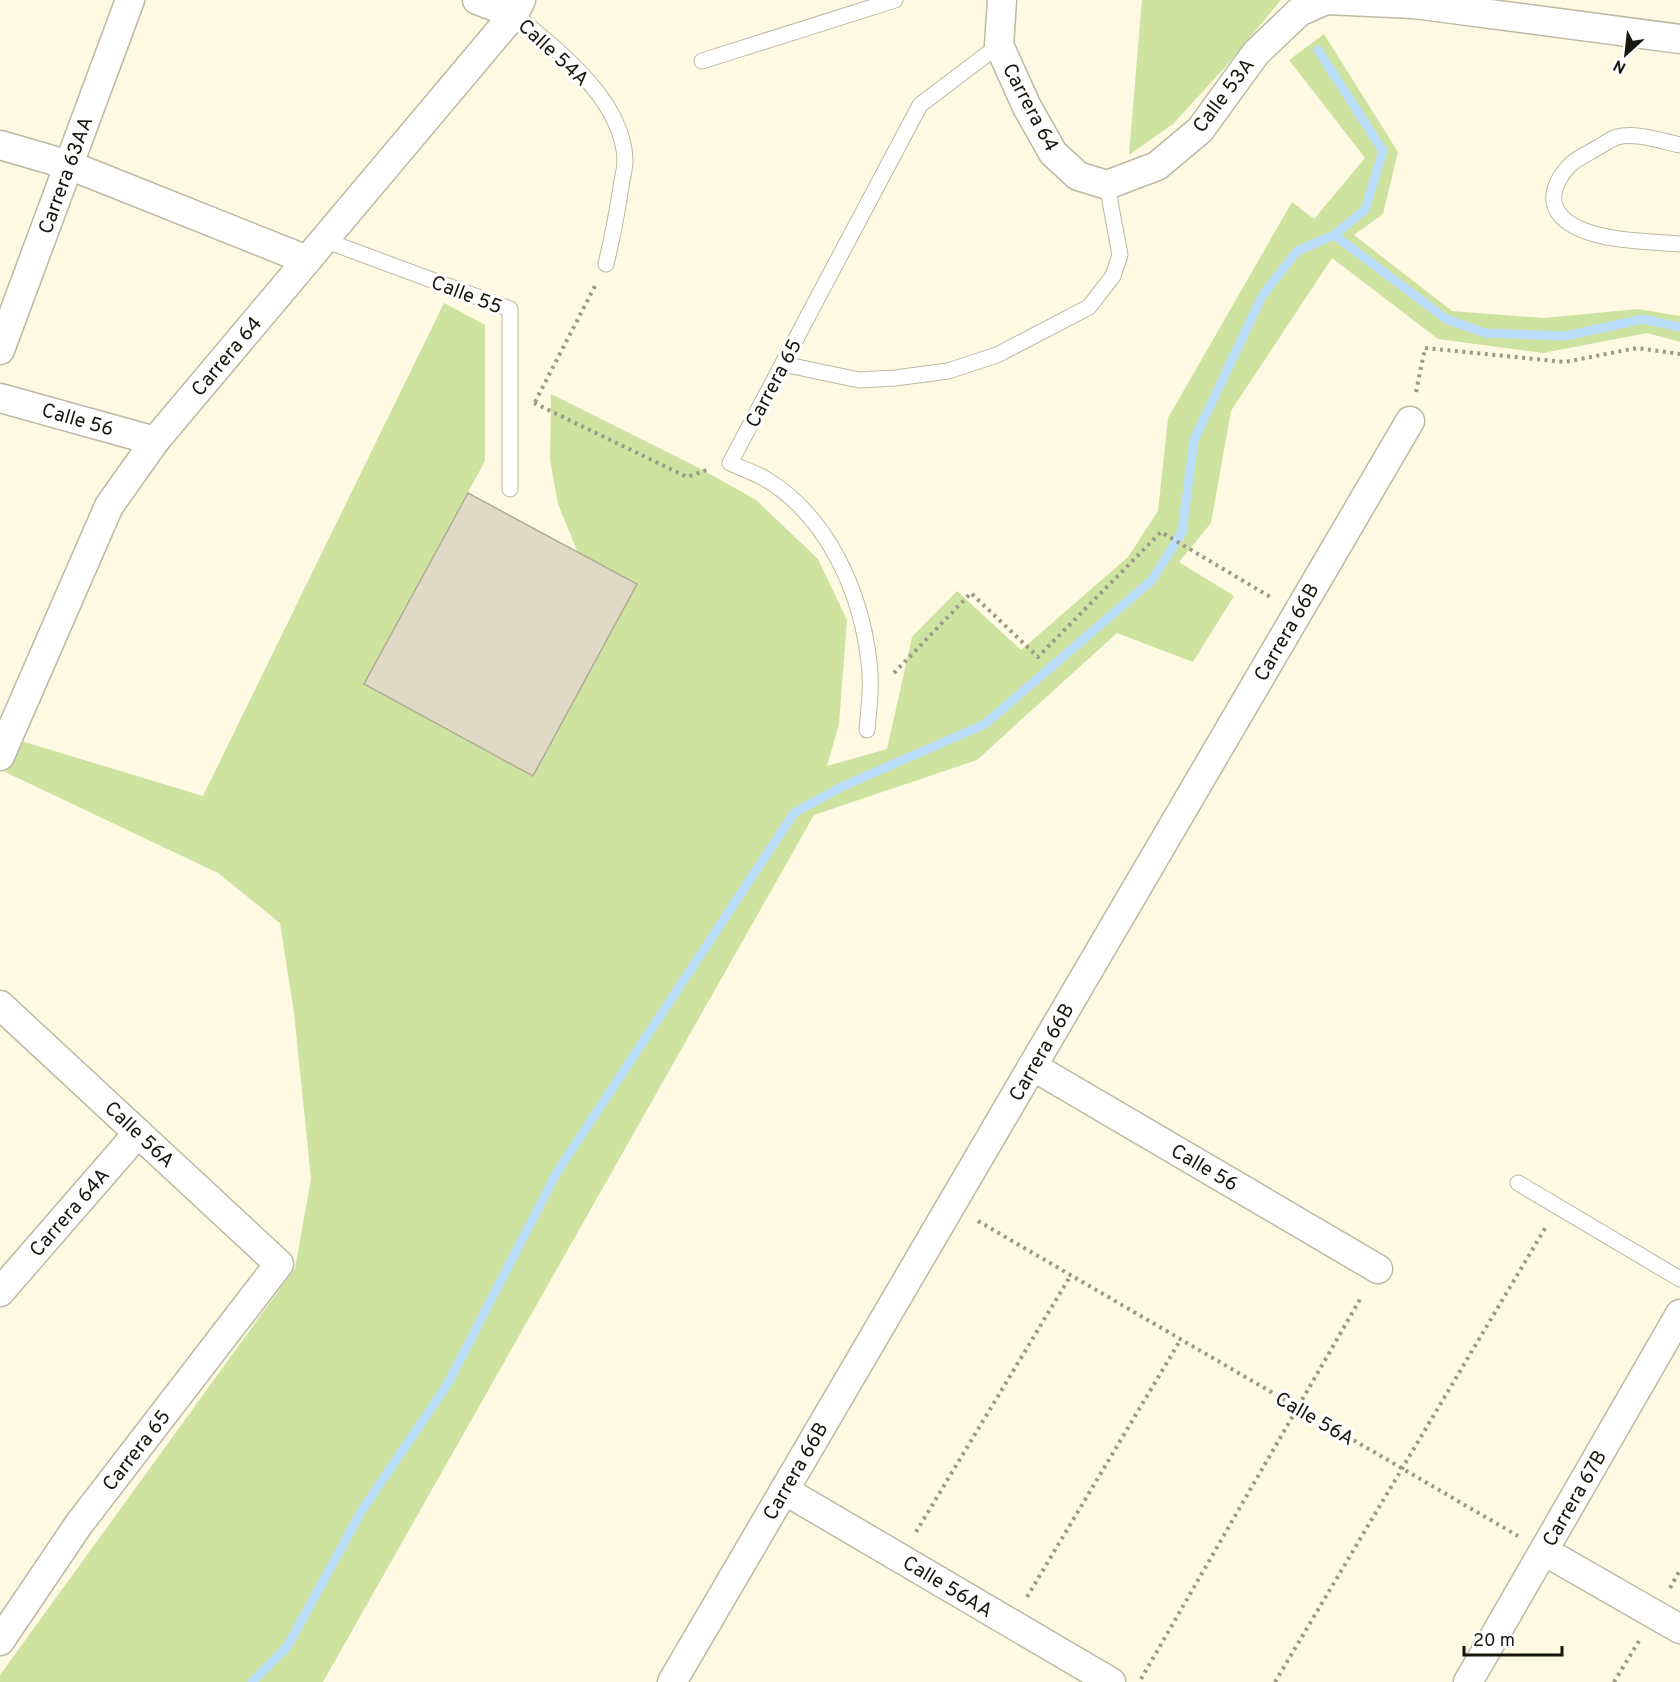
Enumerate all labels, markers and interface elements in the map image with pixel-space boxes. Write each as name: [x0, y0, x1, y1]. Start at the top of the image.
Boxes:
street label: Calle 54A: [512, 14, 594, 93]
north arrow: [1596, 24, 1656, 84]
street label: Calle 53A: [1188, 54, 1261, 139]
text: N: [1610, 54, 1630, 77]
street label: Carrera 64: [995, 59, 1063, 157]
street label: Carrera 63AA: [34, 113, 100, 238]
street label: Calle 55: [427, 270, 506, 321]
street label: Carrera 64: [187, 312, 269, 403]
street label: Carrera 65: [741, 335, 809, 433]
street label: Calle 56: [38, 398, 116, 444]
street label: Carrera 66B: [1249, 579, 1326, 687]
street label: Carrera 66B: [1004, 999, 1081, 1107]
street label: Calle 56A: [98, 1096, 179, 1175]
street label: Calle 56: [1166, 1139, 1242, 1198]
street label: Carrera 64A: [25, 1163, 116, 1263]
street label: Calle 56A: [1270, 1387, 1358, 1453]
street label: Carrera 65: [98, 1405, 178, 1497]
street label: Carrera 66B: [758, 1418, 835, 1526]
street label: Carrera 67B: [1538, 1446, 1614, 1552]
street label: Calle 56AA: [897, 1551, 997, 1625]
scale bar: [1464, 1619, 1562, 1657]
text: 20 m: [1473, 1630, 1515, 1653]

